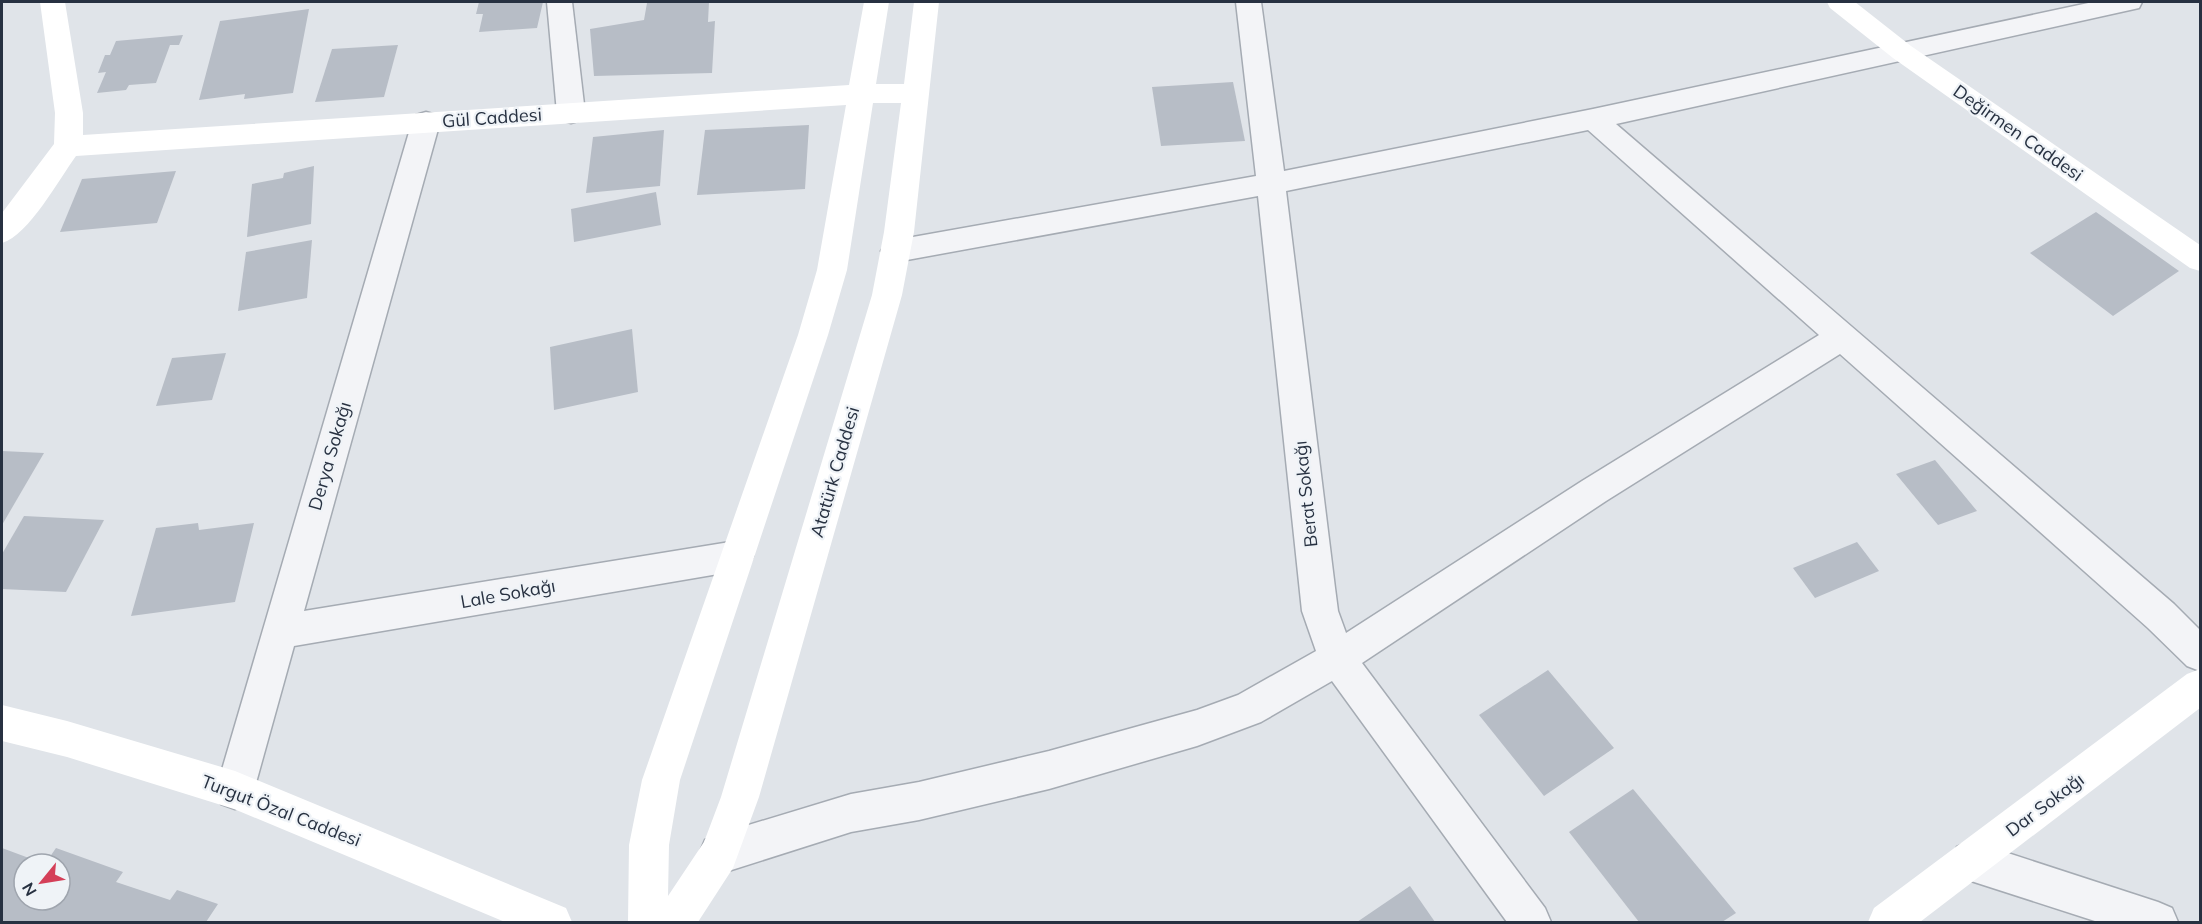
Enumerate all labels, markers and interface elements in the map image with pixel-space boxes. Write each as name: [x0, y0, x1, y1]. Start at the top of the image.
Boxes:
street label: Değirmen Caddesi: [1949, 79, 2088, 186]
street label: Gül Caddesi: [441, 103, 543, 132]
street label: Derya Sokağı: [303, 399, 356, 513]
street label: Atatürk Caddesi: [805, 404, 864, 540]
street label: Berat Sokağı: [1288, 440, 1323, 548]
street label: Lale Sokağı: [459, 574, 557, 613]
street label: Dar Sokağı: [2001, 768, 2088, 841]
street label: Turgut Özal Caddesi: [198, 770, 364, 852]
north arrow: [12, 852, 72, 912]
text: N: [17, 879, 41, 900]

